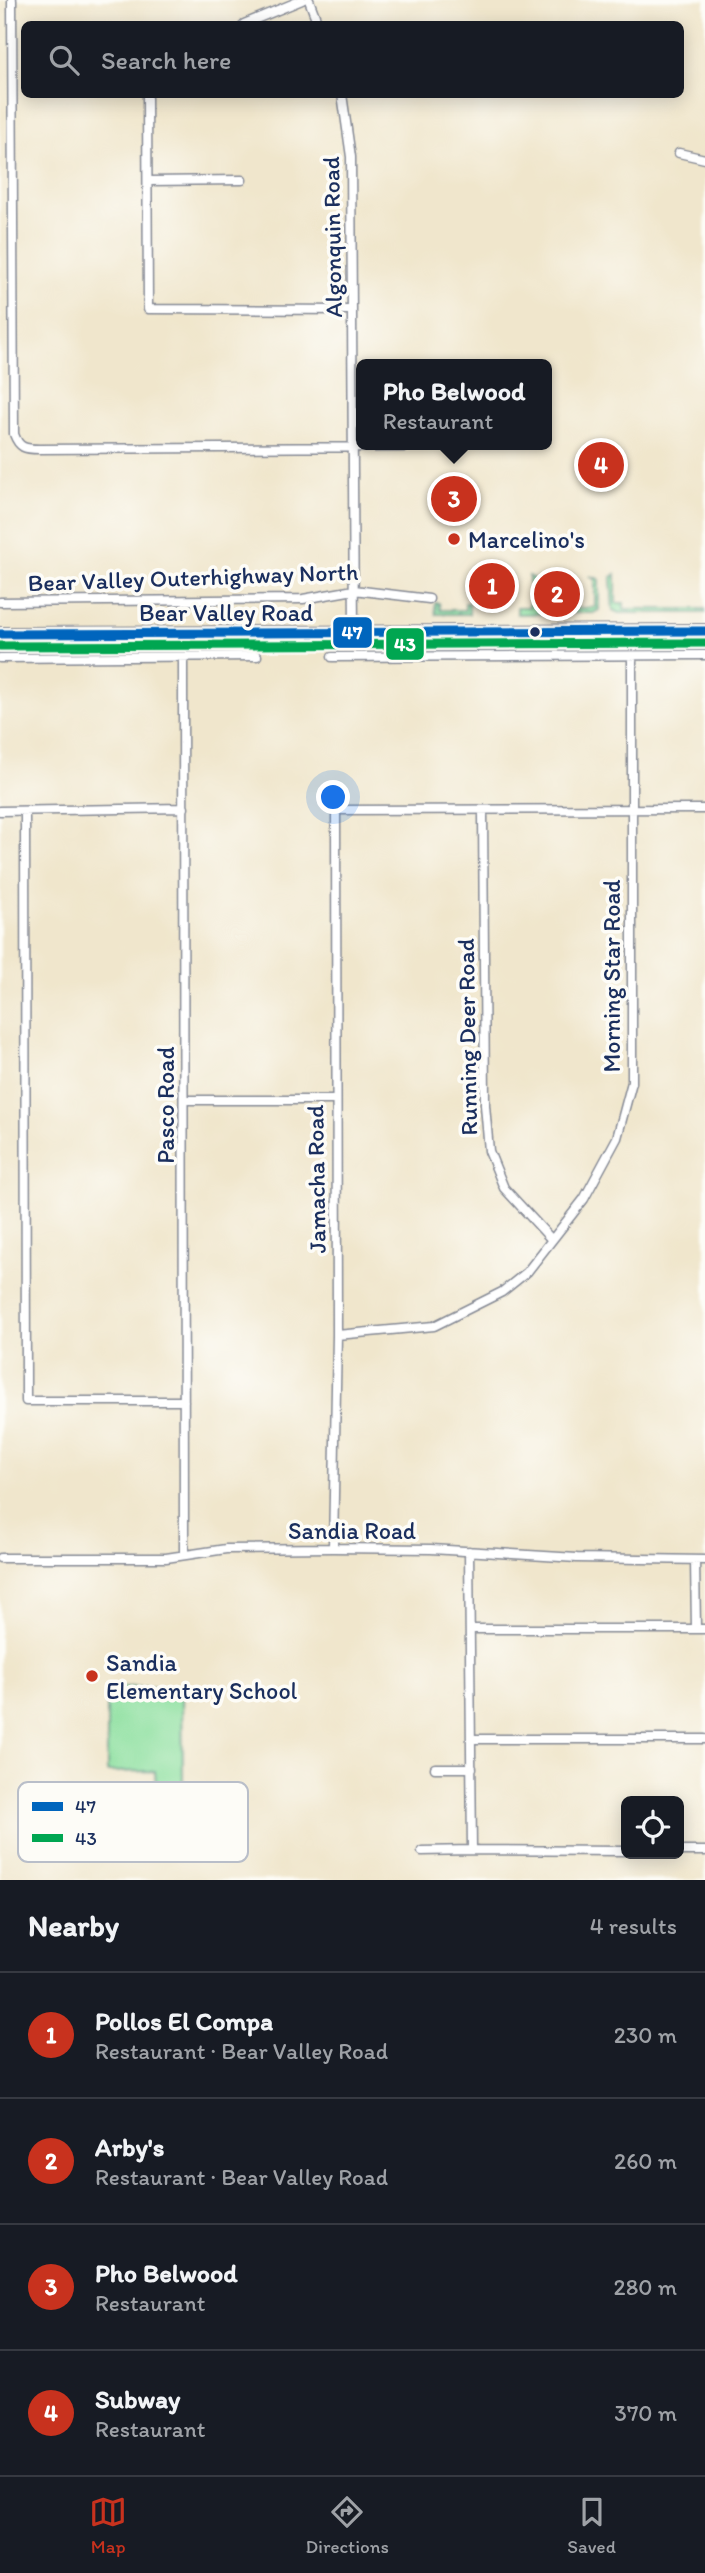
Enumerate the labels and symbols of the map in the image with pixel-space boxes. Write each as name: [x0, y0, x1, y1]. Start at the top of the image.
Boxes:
street label: Algonquin Road: [316, 156, 348, 318]
pin: 4: [578, 439, 624, 491]
pin: 3: [431, 473, 477, 525]
place label: Marcelino's: [468, 525, 585, 554]
marker: Marcelino's: [446, 531, 462, 547]
street label: Bear Valley Outerhighway North: [27, 557, 359, 597]
pin: 1: [469, 560, 515, 612]
pin: 2: [534, 568, 580, 620]
street label: Bear Valley Road: [139, 598, 313, 627]
line badge: 47: [332, 616, 373, 649]
text: 47: [342, 621, 363, 644]
unlabelled marker: [528, 625, 542, 639]
line badge: 43: [385, 627, 425, 661]
text: 43: [394, 633, 416, 656]
your location: [316, 780, 350, 814]
street label: Morning Star Road: [597, 879, 626, 1073]
street label: Running Deer Road: [451, 938, 483, 1136]
street label: Pasco Road: [151, 1046, 180, 1164]
street label: Jamacha Road: [300, 1104, 332, 1254]
street label: Sandia Road: [288, 1516, 416, 1545]
place label: Sandia Elementary School: [106, 1648, 298, 1705]
marker: Sandia Elementary School: [84, 1668, 100, 1684]
legend: [18, 1782, 248, 1862]
text: 47: [75, 1795, 96, 1818]
text: 43: [75, 1827, 97, 1850]

